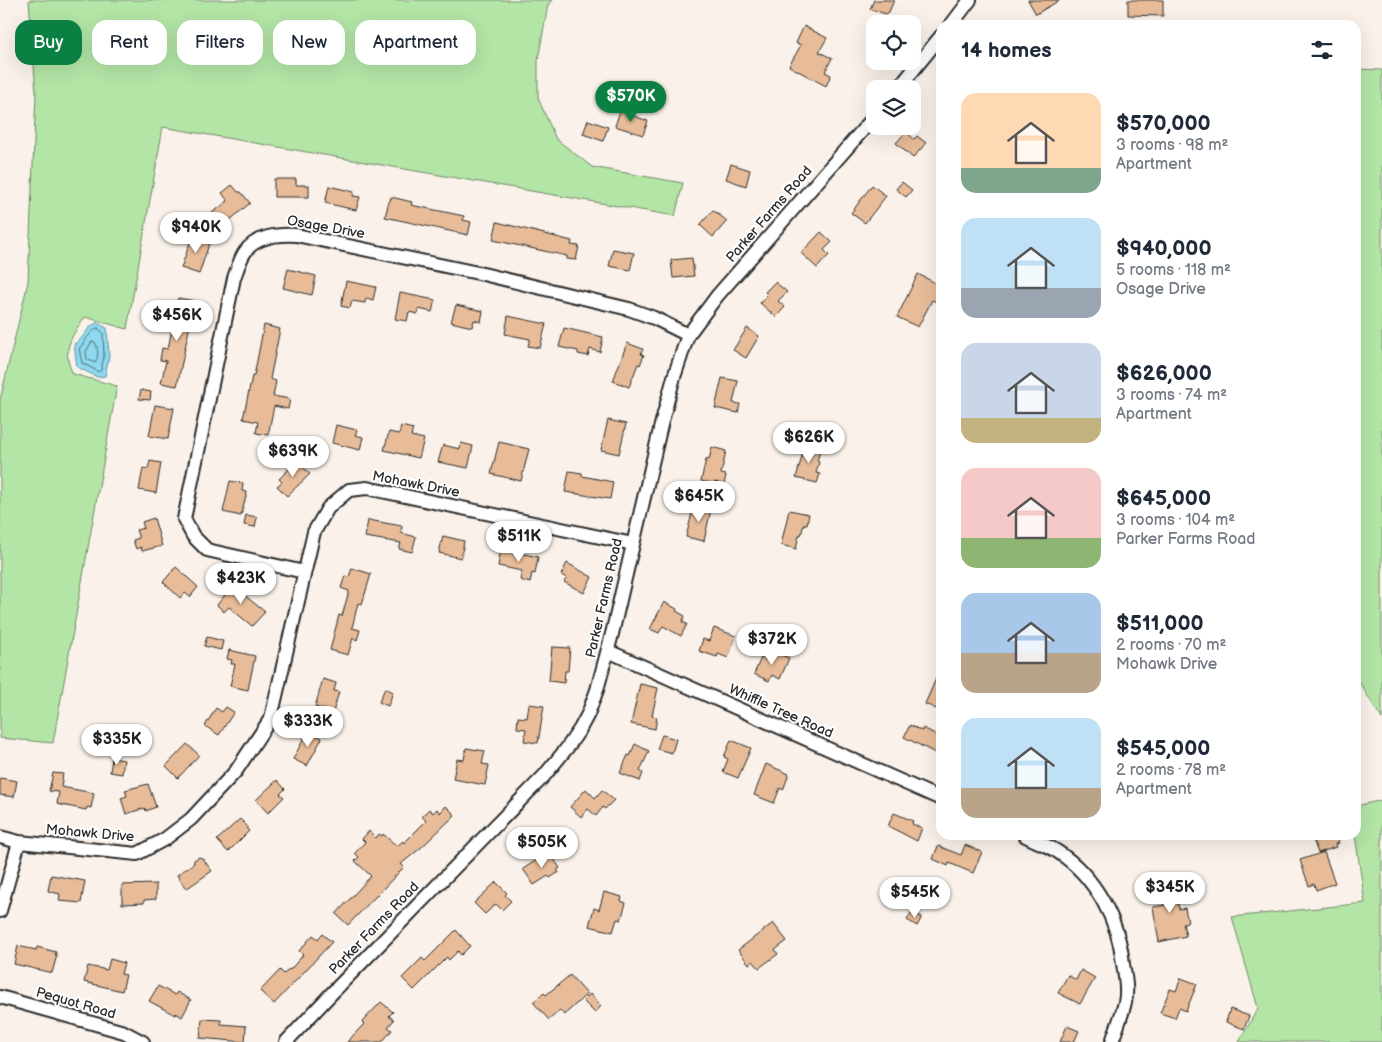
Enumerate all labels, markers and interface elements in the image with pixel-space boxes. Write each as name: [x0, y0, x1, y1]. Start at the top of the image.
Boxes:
map controls: [866, 15, 921, 135]
button: locate: [866, 15, 921, 70]
chip: Buy: [15, 20, 82, 65]
chip: Rent: [92, 20, 167, 65]
chip: Filters: [177, 20, 263, 65]
chip: New: [273, 20, 345, 65]
chip: Apartment: [355, 20, 476, 65]
icon: filters: [1308, 36, 1336, 64]
text: 14 homes: [961, 38, 1052, 63]
pin: $570K: [596, 80, 666, 123]
button: layers: [866, 80, 921, 135]
text: $570K: [606, 87, 656, 106]
text: $570,000: [1116, 111, 1211, 136]
icon: home: [1001, 113, 1061, 173]
text: 3 rooms · 98 m²: [1116, 136, 1228, 155]
text: Apartment: [1116, 155, 1192, 174]
street label: Parker Farms Road: [723, 162, 815, 266]
pin: $940K: [161, 212, 231, 254]
street label: Osage Drive: [286, 212, 366, 242]
text: $940K: [171, 218, 221, 237]
text: $940,000: [1116, 236, 1212, 261]
icon: home: [1001, 238, 1061, 298]
text: 5 rooms · 118 m²: [1116, 261, 1231, 280]
text: Osage Drive: [1116, 280, 1206, 299]
pin: $456K: [142, 300, 212, 342]
text: $456K: [152, 306, 202, 325]
text: $626,000: [1116, 361, 1212, 386]
icon: home: [1001, 363, 1061, 423]
text: 3 rooms · 74 m²: [1116, 386, 1227, 405]
text: Apartment: [1116, 405, 1192, 424]
pin: $626K: [774, 422, 844, 464]
text: $626K: [784, 428, 834, 447]
pin: $639K: [258, 436, 328, 478]
text: $639K: [268, 442, 318, 461]
street label: Mohawk Drive: [371, 467, 461, 501]
pin: $645K: [664, 480, 734, 523]
text: $645,000: [1116, 486, 1211, 511]
text: $645K: [674, 487, 724, 506]
icon: home: [1001, 488, 1061, 548]
text: 3 rooms · 104 m²: [1116, 511, 1235, 530]
pin: $511K: [484, 520, 554, 563]
text: $511K: [497, 527, 541, 546]
text: Parker Farms Road: [1116, 530, 1255, 549]
street label: Parker Farms Road: [582, 537, 626, 659]
pin: $423K: [206, 562, 276, 605]
text: $423K: [216, 569, 266, 588]
text: $511,000: [1116, 611, 1204, 636]
icon: home: [1001, 613, 1061, 673]
pin: $372K: [737, 624, 807, 666]
text: $372K: [747, 630, 797, 649]
text: 2 rooms · 70 m²: [1116, 636, 1226, 655]
text: Mohawk Drive: [1116, 655, 1217, 674]
street label: Whiffle Tree Road: [726, 680, 836, 742]
pin: $333K: [273, 706, 343, 748]
text: $333K: [283, 712, 333, 731]
pin: $335K: [82, 724, 152, 766]
text: $335K: [92, 730, 142, 749]
text: $545,000: [1116, 736, 1210, 761]
icon: home: [1001, 738, 1061, 798]
text: 2 rooms · 78 m²: [1116, 761, 1226, 780]
text: Apartment: [1116, 780, 1192, 799]
street label: Mohawk Drive: [45, 821, 135, 845]
pin: $505K: [507, 826, 577, 869]
text: $505K: [517, 833, 567, 852]
pin: $345K: [1135, 872, 1205, 914]
pin: $545K: [880, 876, 950, 919]
street label: Parker Farms Road: [326, 878, 422, 978]
text: $345K: [1145, 878, 1195, 897]
text: $545K: [890, 883, 940, 902]
street label: Pequot Road: [34, 983, 118, 1023]

